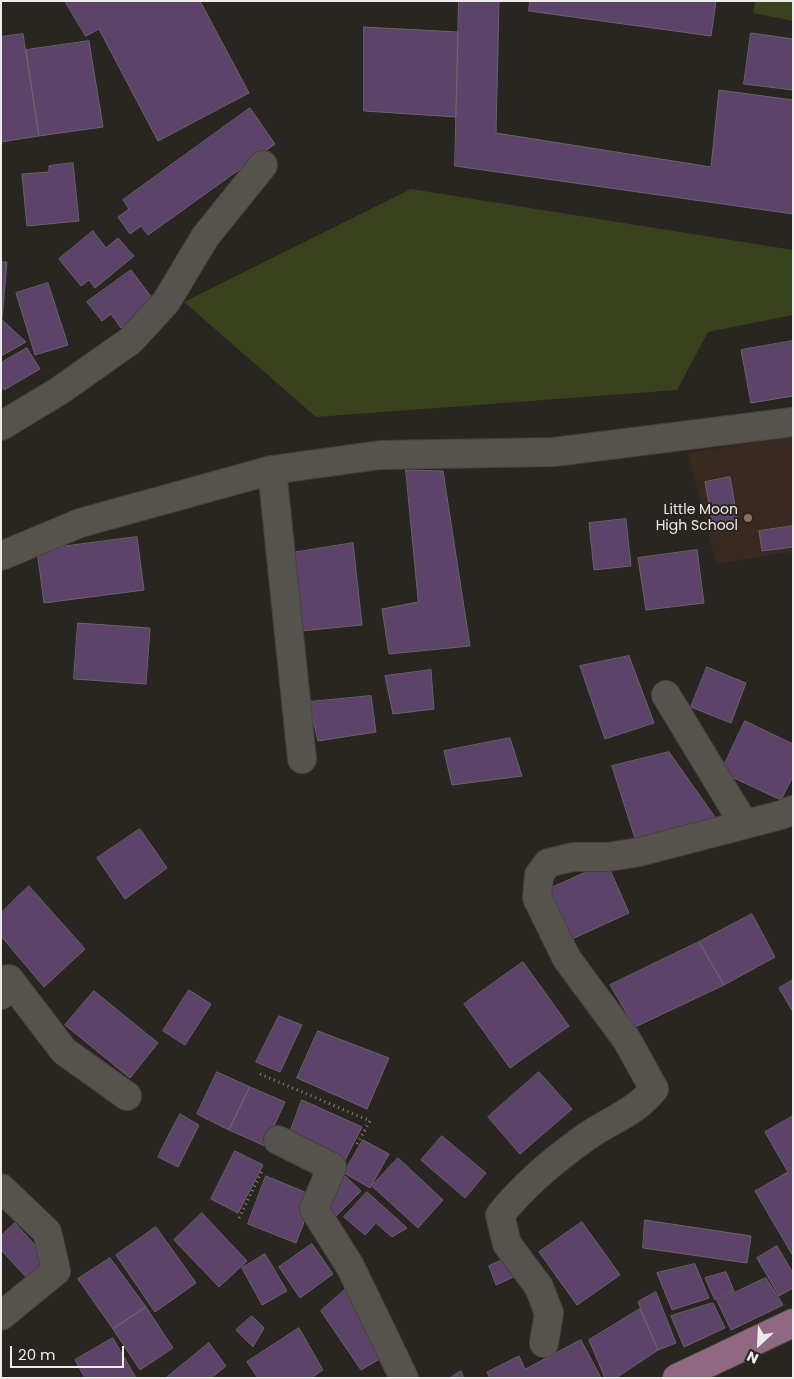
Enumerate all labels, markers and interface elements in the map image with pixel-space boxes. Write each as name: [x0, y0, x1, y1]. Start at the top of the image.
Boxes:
place label: Little Moon High School: [656, 502, 738, 534]
marker: Little Moon High School: [742, 512, 754, 524]
north arrow: [734, 1319, 784, 1369]
scale bar: [12, 1336, 126, 1368]
text: 20 m: [18, 1344, 56, 1365]
text: N: [744, 1346, 762, 1369]

